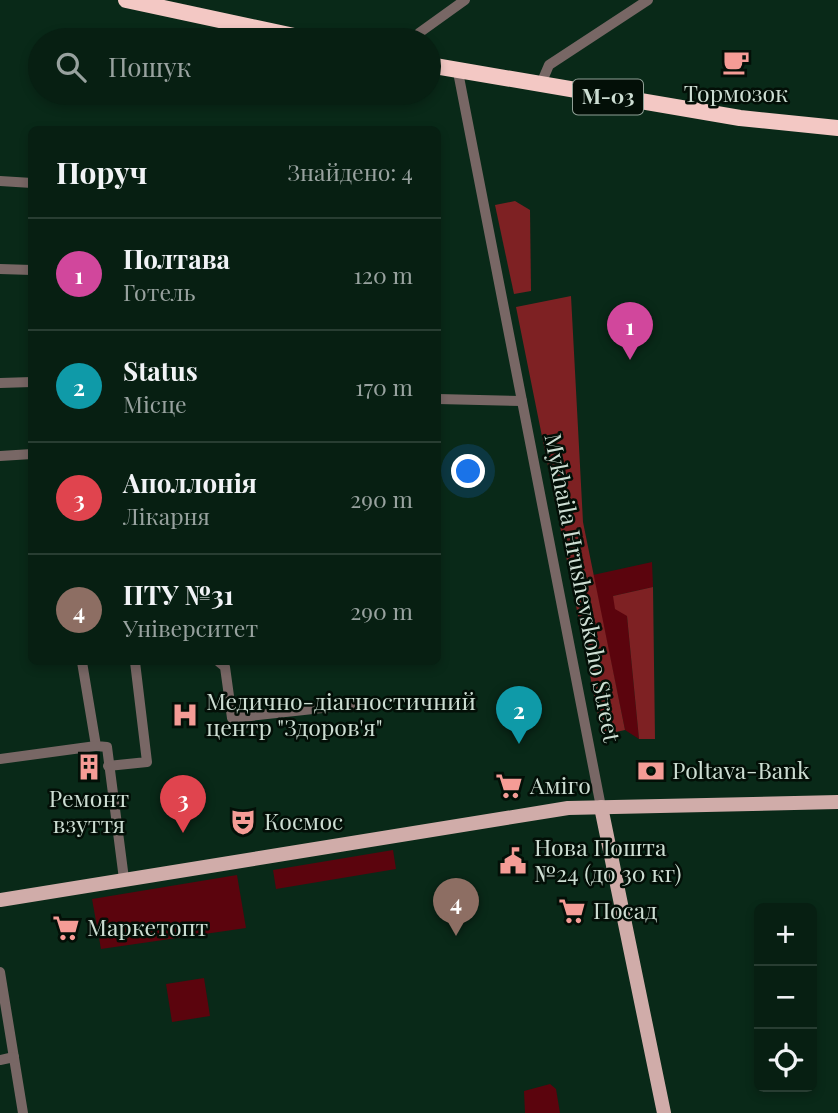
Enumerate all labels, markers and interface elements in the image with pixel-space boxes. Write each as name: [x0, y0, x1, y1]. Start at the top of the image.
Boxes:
search box: [28, 28, 441, 105]
cafe icon: Тормозок: [721, 47, 751, 77]
icon: search: [52, 48, 90, 86]
text: Пошук: [108, 49, 191, 84]
place label: Тормозок: [684, 77, 788, 108]
road number: М-03: [573, 80, 643, 114]
text: Поруч: [56, 152, 147, 192]
text: Знайдено: 4: [287, 156, 413, 187]
text: Полтава: [123, 241, 230, 276]
text: 1: [75, 259, 83, 290]
text: 120 m: [354, 259, 413, 290]
text: Готель: [123, 276, 195, 307]
pin: 1: [607, 302, 653, 360]
text: Status: [123, 353, 198, 388]
text: 2: [73, 371, 85, 402]
text: 170 m: [355, 371, 413, 402]
text: Місце: [123, 388, 187, 419]
street label: Mykhaila Hrushevskoho Street: [538, 431, 629, 745]
your location: [451, 454, 485, 488]
text: Аполлонія: [123, 465, 257, 500]
text: 3: [73, 483, 85, 514]
text: 290 m: [350, 483, 413, 514]
text: Лікарня: [123, 500, 210, 531]
text: ПТУ №31: [123, 577, 234, 612]
text: 4: [73, 595, 85, 626]
text: 290 m: [350, 595, 413, 626]
text: Університет: [123, 612, 258, 643]
place label: Медично-діагностичний центр "Здоров'я": [206, 685, 476, 742]
pin: 2: [496, 686, 542, 744]
hospital icon: Медично-діагностичний центр "Здоров'я": [170, 700, 200, 730]
building icon: Ремонт взуття: [74, 752, 104, 782]
place label: Poltava-Bank: [672, 754, 810, 785]
bank icon: Poltava-Bank: [636, 756, 666, 786]
place label: Аміго: [529, 769, 591, 800]
supermarket icon: Аміго: [494, 771, 524, 801]
pin: 3: [160, 775, 206, 833]
place label: Ремонт взуття: [49, 782, 129, 839]
place label: Космос: [264, 805, 343, 836]
theatre icon: Космос: [228, 807, 258, 837]
place label: Нова Пошта №24 (до 30 кг): [534, 831, 681, 888]
public building icon: Нова Пошта №24 (до 30 кг): [498, 846, 528, 876]
pin: 4: [433, 878, 479, 936]
place label: Посад: [593, 894, 657, 925]
supermarket icon: Посад: [557, 896, 587, 926]
map controls: [754, 903, 817, 1092]
button: +: [754, 903, 817, 966]
place label: Маркетопт: [87, 911, 208, 942]
supermarket icon: Маркетопт: [51, 913, 81, 943]
button: −: [754, 966, 817, 1029]
button: locate: [754, 1029, 817, 1092]

